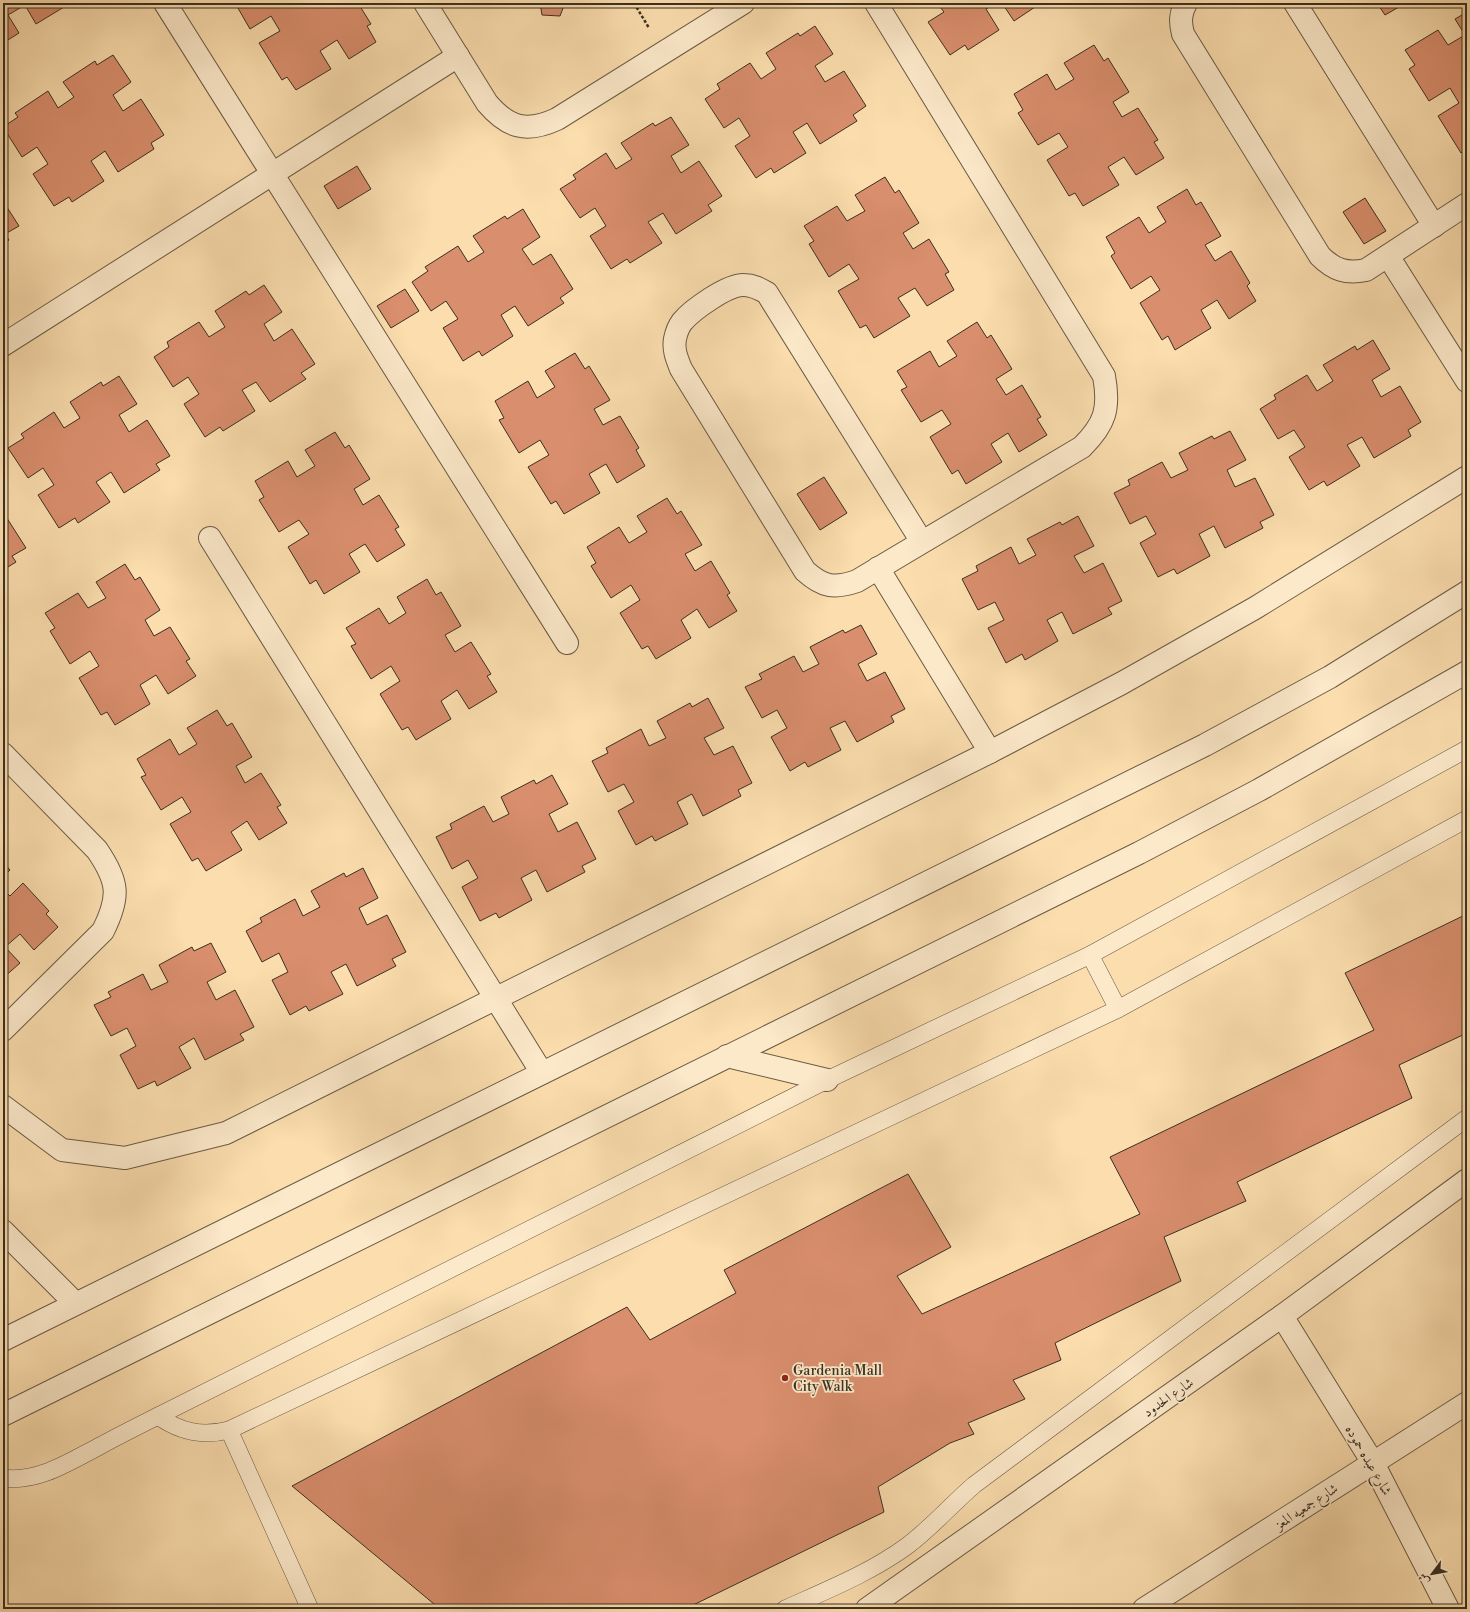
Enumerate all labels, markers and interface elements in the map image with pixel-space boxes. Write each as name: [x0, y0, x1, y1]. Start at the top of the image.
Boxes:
place label: Gardenia Mall City Walk: [793, 1362, 882, 1396]
marker: Gardenia Mall City Walk: [780, 1373, 790, 1383]
street label: شارع الحدود: [1140, 1374, 1198, 1423]
street label: شارع عبده حموده: [1339, 1422, 1396, 1500]
street label: شارع جمعيه المعز: [1270, 1480, 1343, 1537]
north arrow: [1412, 1554, 1452, 1594]
text: ش: [1415, 1570, 1433, 1587]

